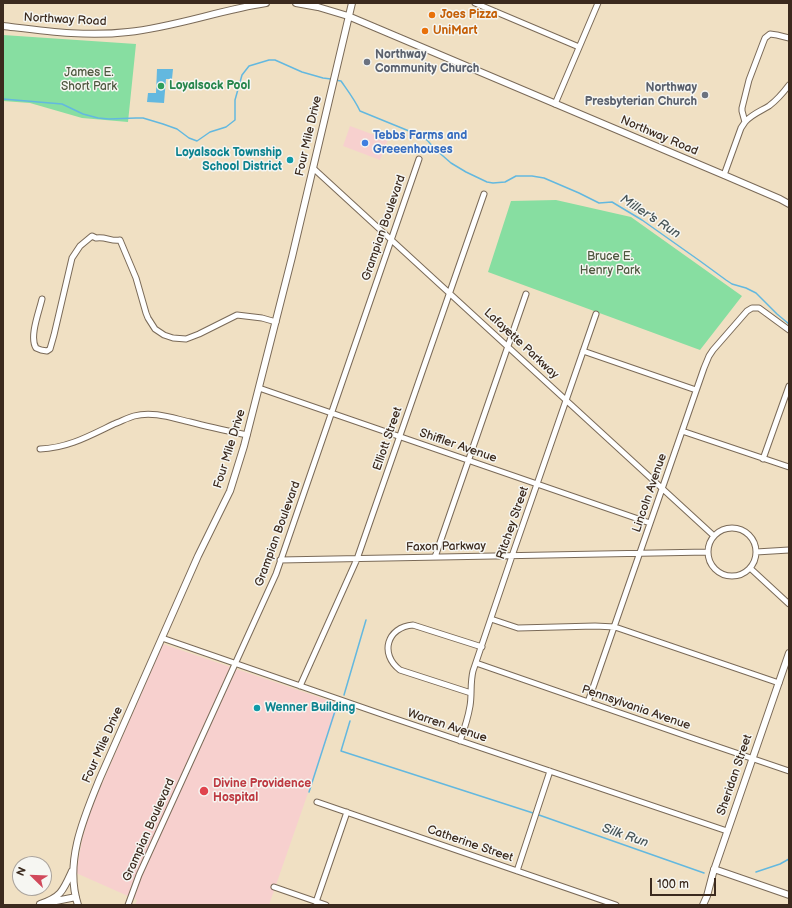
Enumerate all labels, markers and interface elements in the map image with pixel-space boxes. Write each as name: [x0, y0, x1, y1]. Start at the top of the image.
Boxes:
place label: Joes Pizza: [440, 8, 498, 22]
marker: Joes Pizza: [427, 10, 437, 20]
street label: Northway Road: [23, 11, 107, 29]
place label: UniMart: [433, 24, 477, 38]
marker: UniMart: [420, 26, 430, 36]
place label: Northway Community Church: [375, 48, 479, 76]
marker: Northway Community Church: [362, 57, 372, 67]
park label: James E. Short Park: [61, 66, 117, 94]
place label: Loyalsock Pool: [169, 79, 250, 93]
marker: Loyalsock Pool: [156, 81, 166, 91]
place label: Northway Presbyterian Church: [585, 81, 697, 109]
marker: Northway Presbyterian Church: [700, 90, 710, 100]
street label: Four Mile Drive: [293, 94, 325, 178]
street label: Northway Road: [618, 113, 700, 159]
place label: Tebbs Farms and Greeenhouses: [373, 129, 467, 157]
marker: Tebbs Farms and Greeenhouses: [360, 138, 370, 148]
place label: Loyalsock Township School District: [175, 146, 282, 174]
marker: Loyalsock Township School District: [285, 155, 295, 165]
street label: Grampian Boulevard: [359, 173, 409, 283]
water label: Miller's Run: [617, 192, 683, 242]
park label: Bruce E. Henry Park: [580, 250, 640, 278]
street label: Lafayette Parkway: [481, 306, 561, 382]
street label: Elliott Street: [370, 405, 406, 473]
street label: Four Mile Drive: [211, 408, 249, 490]
street label: Shiffler Avenue: [417, 426, 499, 466]
street label: Lincoln Avenue: [630, 452, 670, 534]
street label: Grampian Boulevard: [252, 479, 304, 589]
street label: Ritchey Street: [494, 485, 532, 561]
street label: Faxon Parkway: [406, 539, 486, 555]
street label: Pennsylvania Avenue: [580, 683, 692, 733]
place label: Wenner Building: [265, 701, 355, 715]
marker: Wenner Building: [252, 703, 262, 713]
street label: Four Mile Drive: [80, 705, 126, 785]
street label: Warren Avenue: [405, 706, 489, 746]
street label: Sheridan Street: [714, 733, 756, 817]
street label: Grampian Boulevard: [120, 776, 178, 884]
place label: Divine Providence Hospital: [213, 777, 311, 805]
marker: Divine Providence Hospital: [198, 785, 210, 797]
water label: Silk Run: [600, 821, 650, 851]
street label: Catherine Street: [425, 823, 515, 865]
north arrow: [12, 856, 52, 896]
text: N: [14, 865, 29, 878]
scale bar: [652, 870, 718, 896]
text: 100 m: [657, 877, 689, 892]

